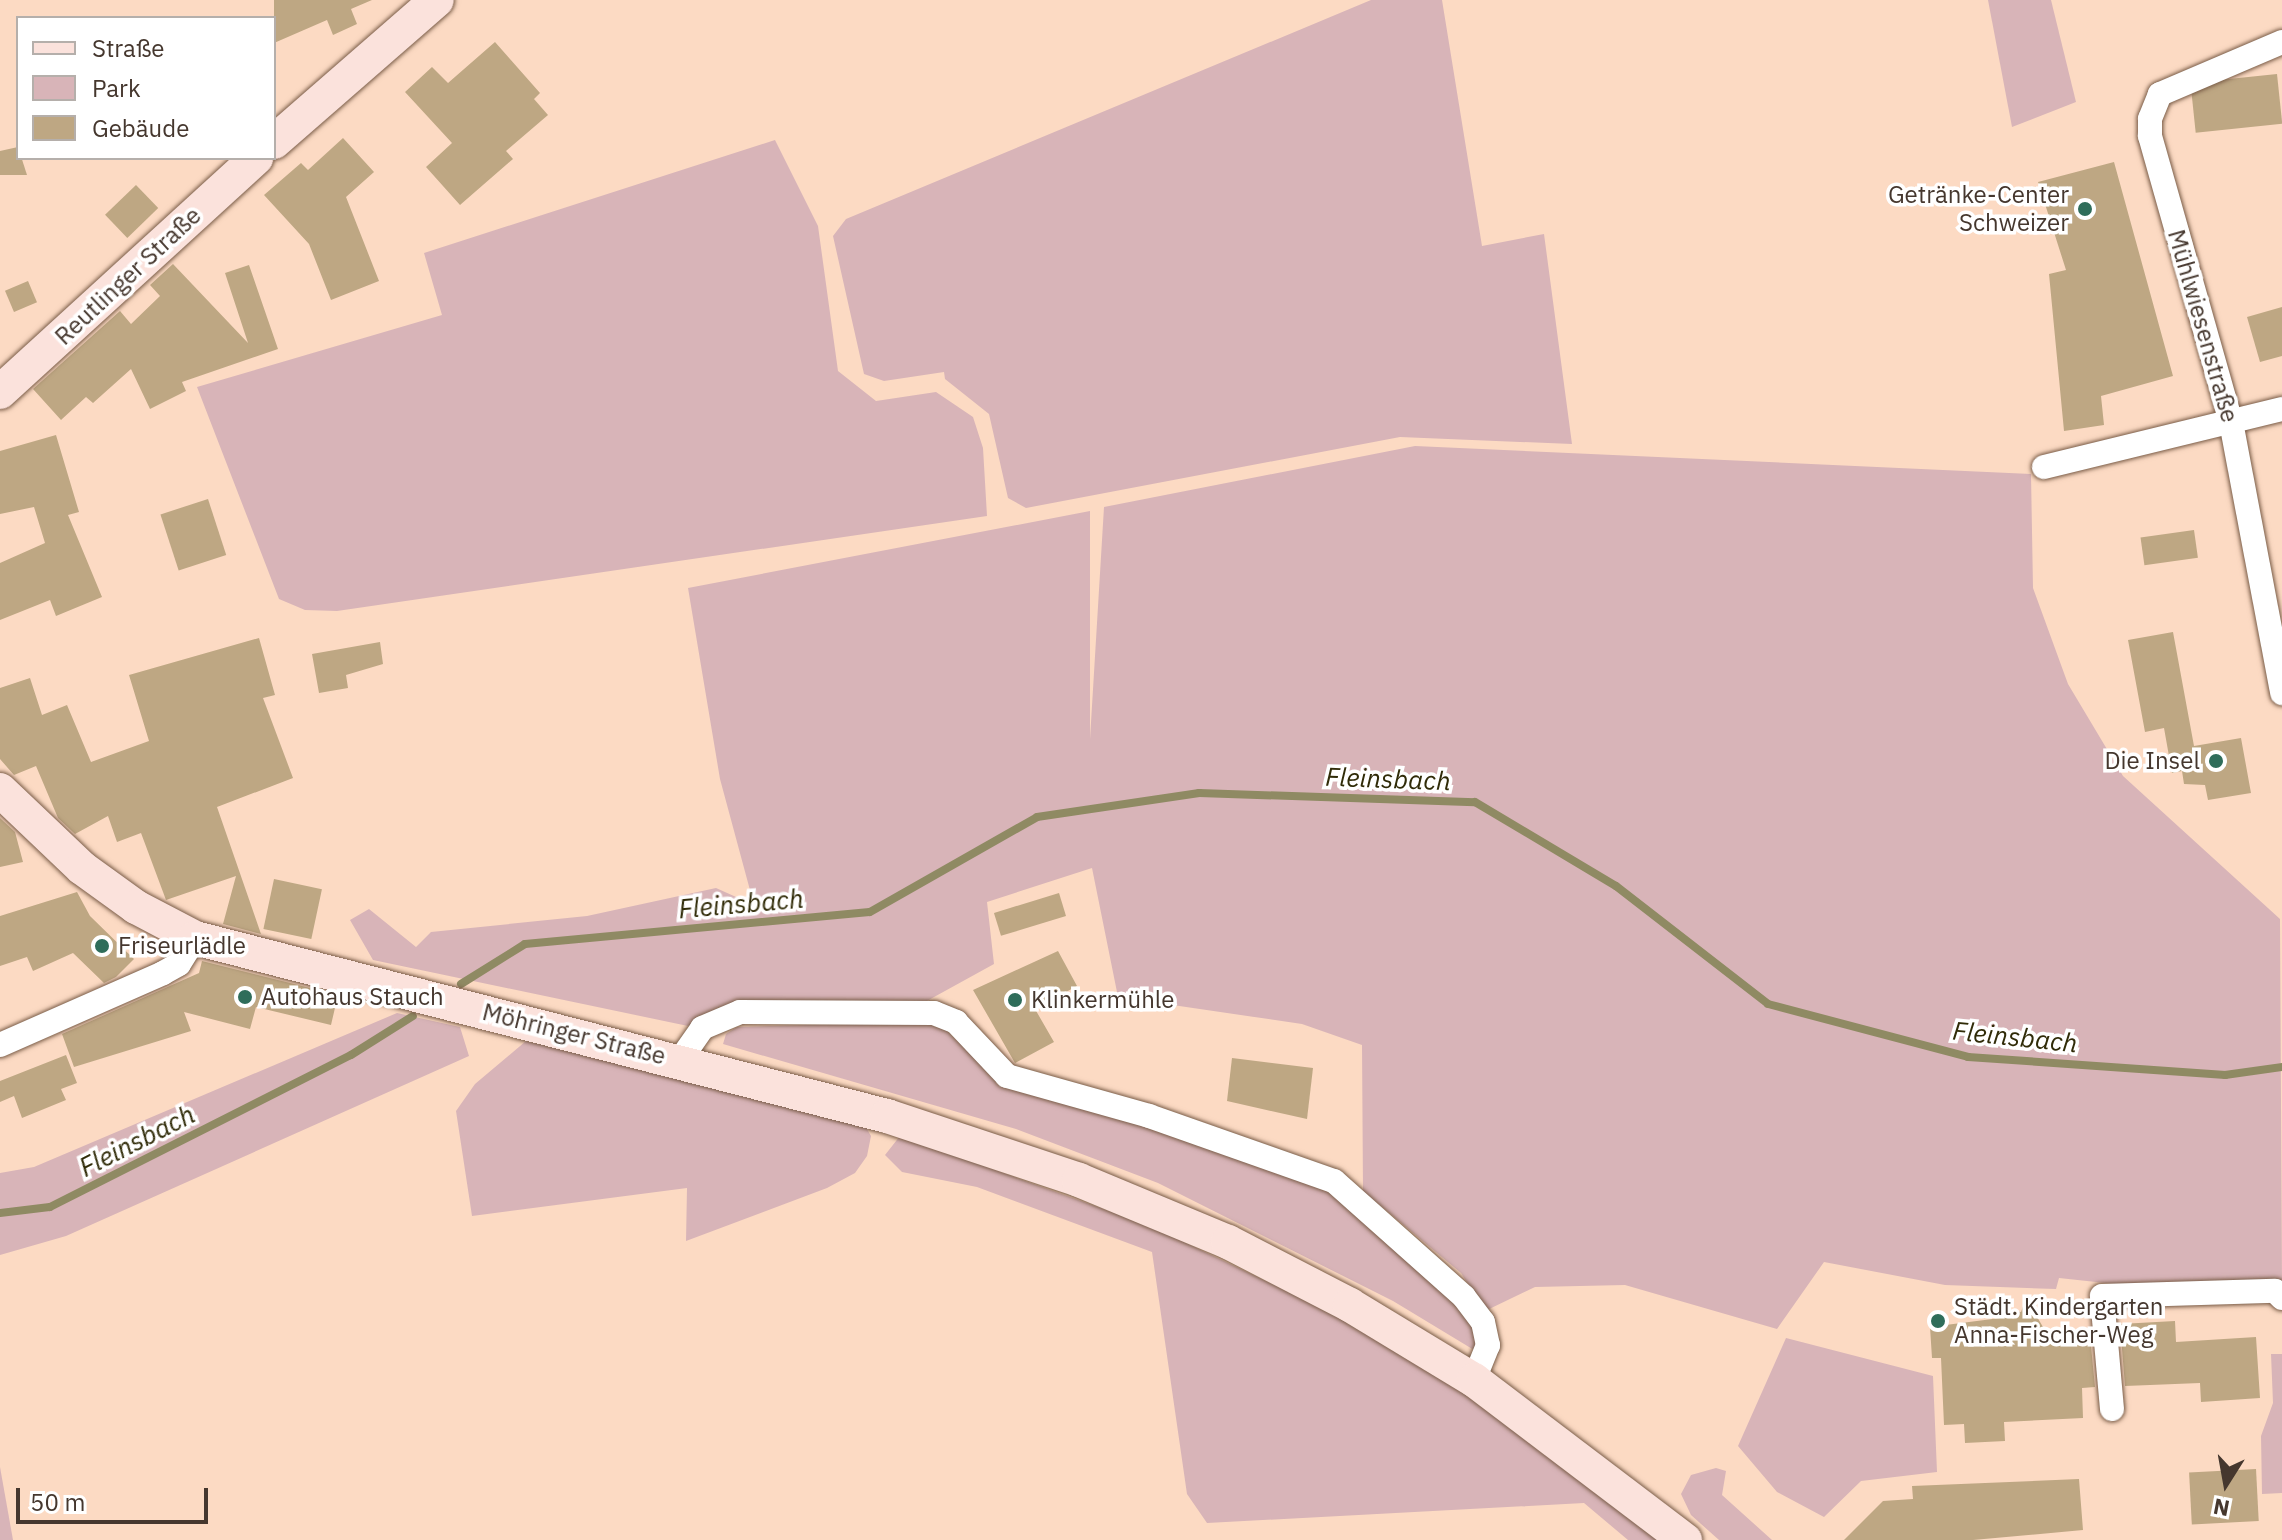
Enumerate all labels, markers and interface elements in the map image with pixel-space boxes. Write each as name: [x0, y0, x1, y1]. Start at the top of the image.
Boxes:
legend: [16, 16, 276, 160]
text: Straße: [92, 32, 164, 64]
text: Park: [92, 72, 141, 104]
text: Gebäude: [92, 112, 189, 144]
place label: Getränke-Center Schweizer: [1888, 181, 2069, 237]
marker: Getränke-Center Schweizer: [2076, 200, 2094, 218]
street label: Reutlinger Straße: [49, 201, 207, 351]
street label: Mühlwiesenstraße: [2162, 226, 2244, 426]
place label: Die Insel: [2104, 747, 2200, 775]
marker: Die Insel: [2207, 752, 2225, 770]
water label: Fleinsbach: [1325, 761, 1451, 797]
water label: Fleinsbach: [677, 883, 805, 925]
place label: Friseurlädle: [118, 932, 246, 960]
marker: Friseurlädle: [93, 937, 111, 955]
place label: Autohaus Stauch: [261, 983, 444, 1011]
place label: Klinkermühle: [1031, 986, 1175, 1014]
marker: Autohaus Stauch: [236, 988, 254, 1006]
marker: Klinkermühle: [1006, 991, 1024, 1009]
street label: Möhringer Straße: [479, 997, 669, 1071]
water label: Fleinsbach: [1951, 1015, 2079, 1059]
water label: Fleinsbach: [74, 1099, 200, 1183]
place label: Städt. Kindergarten Anna-Fischer-Weg: [1954, 1293, 2163, 1349]
marker: Städt. Kindergarten Anna-Fischer-Weg: [1929, 1312, 1947, 1330]
north arrow: [2186, 1444, 2266, 1524]
scale bar: [20, 1472, 212, 1522]
text: 50 m: [30, 1486, 85, 1518]
text: N: [2211, 1492, 2232, 1524]

